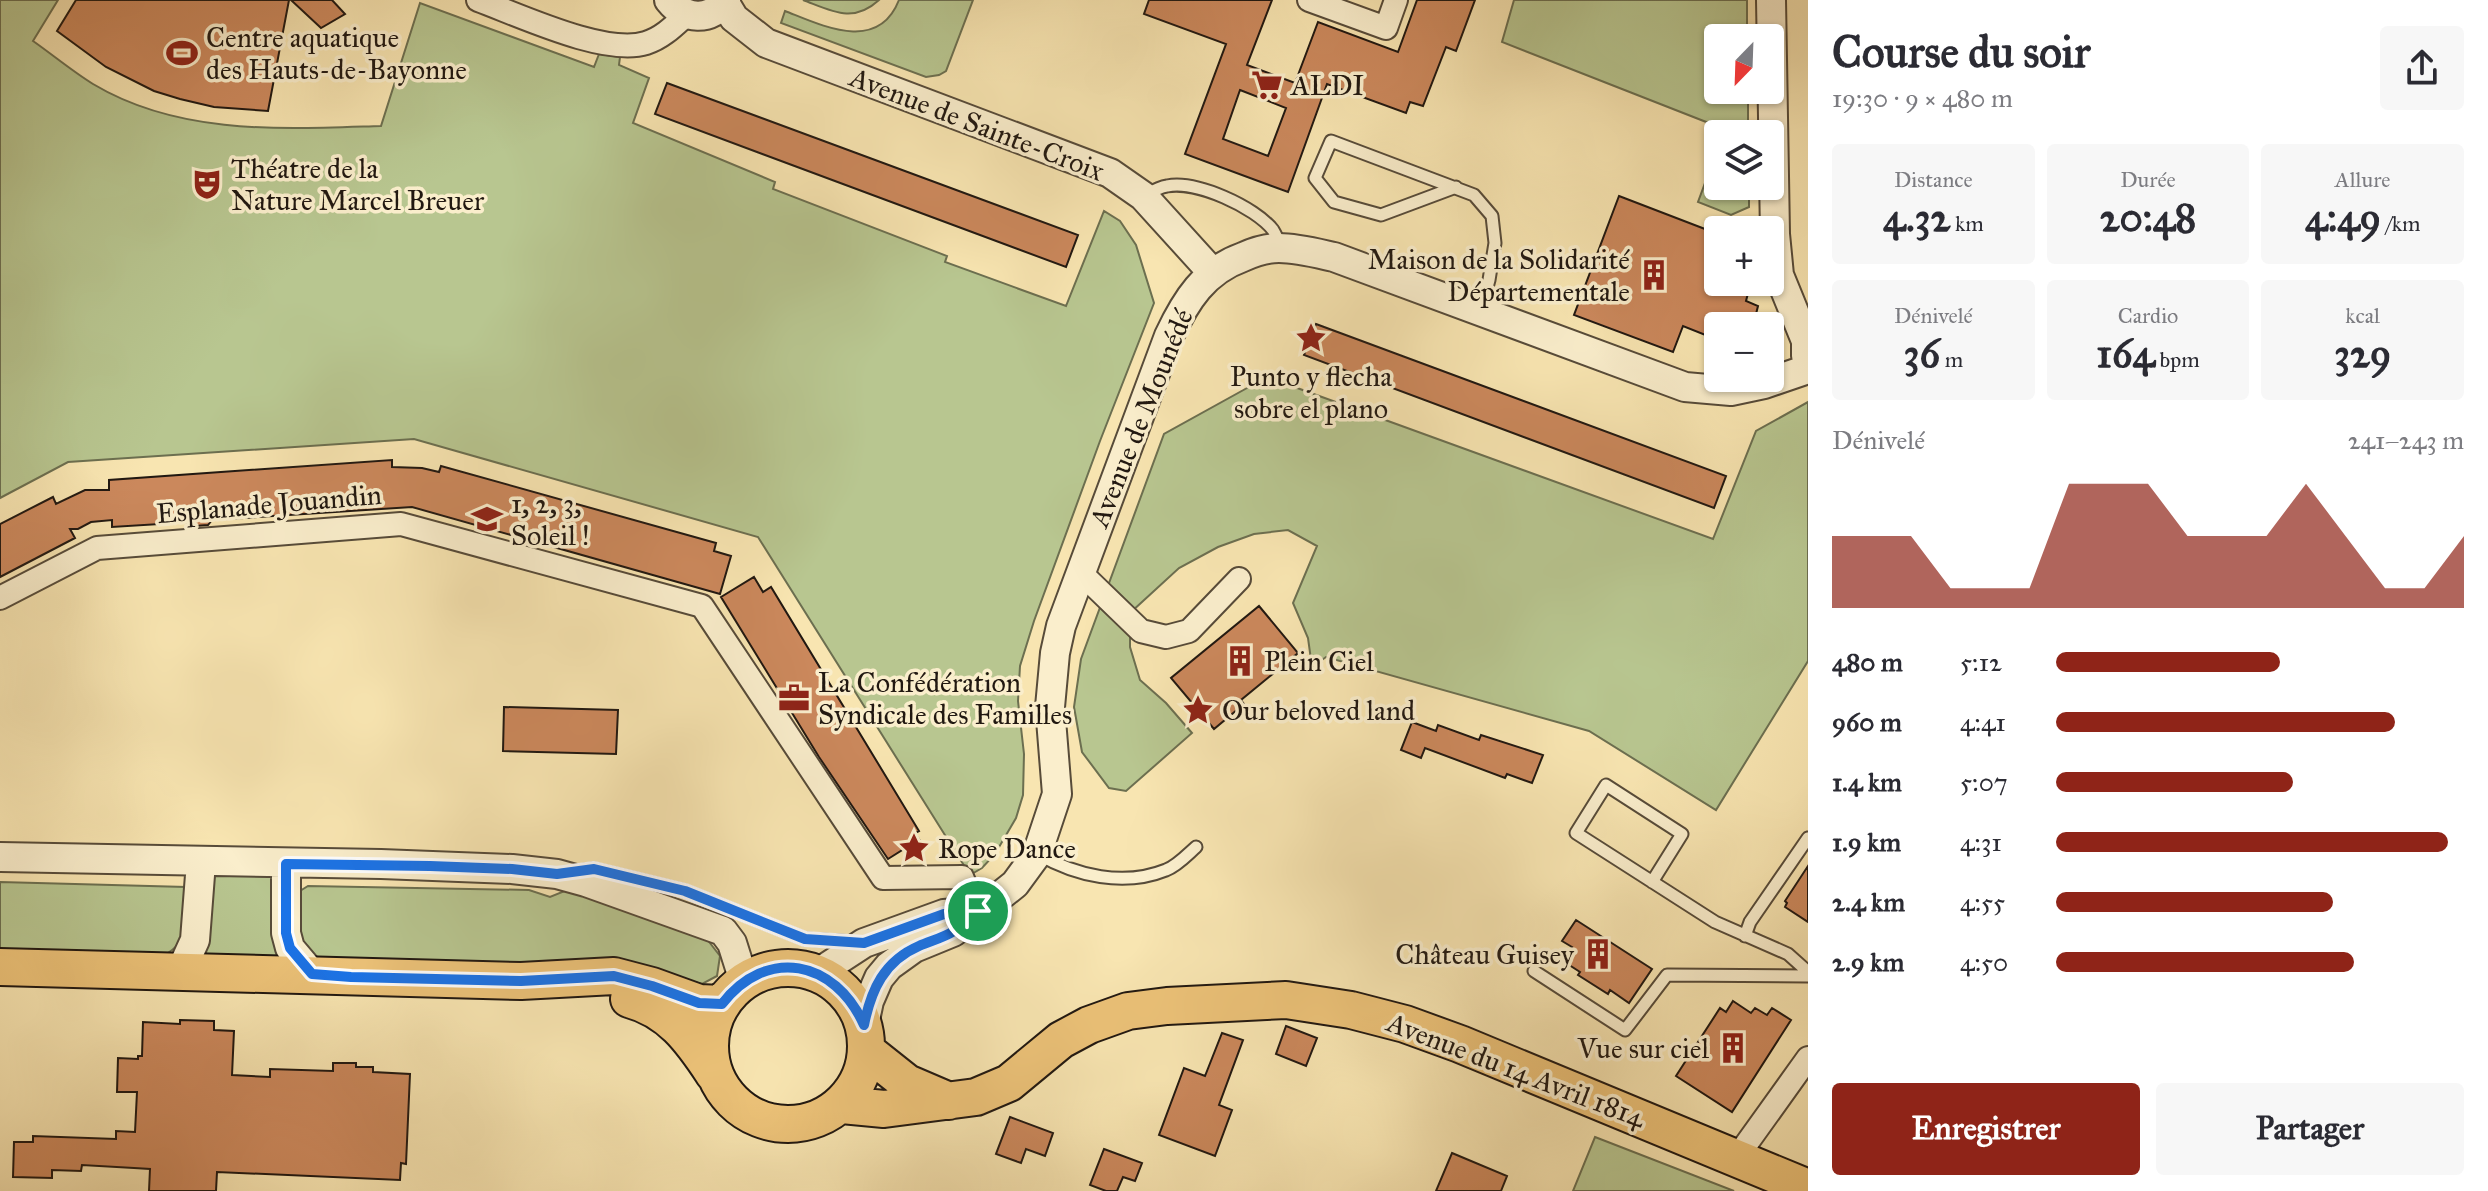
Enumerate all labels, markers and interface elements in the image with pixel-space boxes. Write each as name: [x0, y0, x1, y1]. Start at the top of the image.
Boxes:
place label: Centre aquatique des Hauts-de-Bayonne: [206, 20, 467, 87]
north arrow: [1704, 24, 1784, 104]
map controls: [1704, 24, 1784, 392]
text: Course du soir: [1832, 25, 2090, 79]
button: share: [2380, 26, 2464, 110]
sports icon: Centre aquatique des Hauts-de-Bayonne: [165, 36, 199, 70]
street label: Avenue de Sainte-Croix: [844, 59, 1110, 189]
supermarket icon: ALDI: [1250, 68, 1284, 102]
place label: ALDI: [1290, 68, 1364, 103]
text: 19:30 · 9 × 480 m: [1832, 82, 2013, 114]
button: layers: [1704, 120, 1784, 200]
place label: Théatre de la Nature Marcel Breuer: [231, 151, 485, 218]
text: Distance: [1894, 166, 1973, 193]
text: Durée: [2120, 166, 2176, 193]
text: Allure: [2335, 166, 2390, 193]
theatre icon: Théatre de la Nature Marcel Breuer: [190, 167, 224, 201]
text: 4.32: [1883, 193, 1950, 242]
text: 20:48: [2100, 193, 2196, 242]
text: 4:49: [2305, 193, 2381, 242]
text: km: [1950, 210, 1984, 237]
text: /km: [2381, 210, 2420, 237]
button: +: [1704, 216, 1784, 296]
place label: Maison de la Solidarité Départementale: [1368, 242, 1630, 309]
building icon: Maison de la Solidarité Départementale: [1637, 258, 1671, 292]
text: Dénivelé: [1894, 302, 1973, 329]
text: Cardio: [2118, 302, 2178, 329]
text: kcal: [2345, 302, 2380, 329]
street label: Avenue de Mounédé: [1081, 304, 1201, 533]
button: −: [1704, 312, 1784, 392]
place icon: Punto y flecha sobre el plano: [1294, 321, 1328, 355]
text: 36: [1903, 329, 1940, 378]
text: 164: [2096, 329, 2155, 378]
text: 329: [2334, 329, 2391, 378]
text: m: [1940, 346, 1963, 373]
text: bpm: [2155, 346, 2200, 373]
place label: Punto y flecha sobre el plano: [1230, 359, 1392, 426]
text: Dénivelé: [1832, 424, 1925, 456]
text: 241–243 m: [2348, 424, 2464, 456]
street label: Esplanade Jouandin: [155, 477, 383, 531]
place label: 1, 2, 3, Soleil !: [511, 486, 590, 553]
school or university icon: 1, 2, 3, Soleil !: [470, 502, 504, 536]
building icon: Plein Ciel: [1223, 644, 1257, 678]
place label: Plein Ciel: [1264, 644, 1374, 679]
text: 480 m: [1832, 646, 1903, 678]
text: 5:12: [1960, 646, 2002, 678]
place label: La Confédération Syndicale des Familles: [818, 665, 1072, 732]
office icon: La Confédération Syndicale des Familles: [777, 681, 811, 715]
place icon: Our beloved land: [1181, 693, 1215, 727]
place label: Our beloved land: [1222, 693, 1415, 728]
text: 960 m: [1832, 706, 1902, 738]
text: 4:41: [1960, 706, 2006, 738]
text: 1.4 km: [1832, 766, 1902, 798]
text: 5:07: [1960, 766, 2008, 798]
text: 1.9 km: [1832, 826, 1901, 858]
text: 4:31: [1960, 826, 2002, 858]
place icon: Rope Dance: [897, 831, 931, 865]
place label: Rope Dance: [938, 831, 1076, 866]
pin: [944, 877, 1012, 945]
text: 2.4 km: [1832, 886, 1905, 918]
text: 4:55: [1960, 886, 2005, 918]
icon: arrive: [956, 889, 1000, 933]
place label: Château Guisey: [1395, 937, 1575, 972]
building icon: Château Guisey: [1581, 937, 1615, 971]
text: 2.9 km: [1832, 946, 1904, 978]
text: 4:50: [1960, 946, 2008, 978]
street label: Avenue du 14 Avril 1814: [1381, 1004, 1651, 1136]
place label: Vue sur ciel: [1576, 1031, 1709, 1066]
building icon: Vue sur ciel: [1716, 1031, 1750, 1065]
button: Enregistrer: [1832, 1083, 2140, 1175]
button: Partager: [2156, 1083, 2464, 1175]

